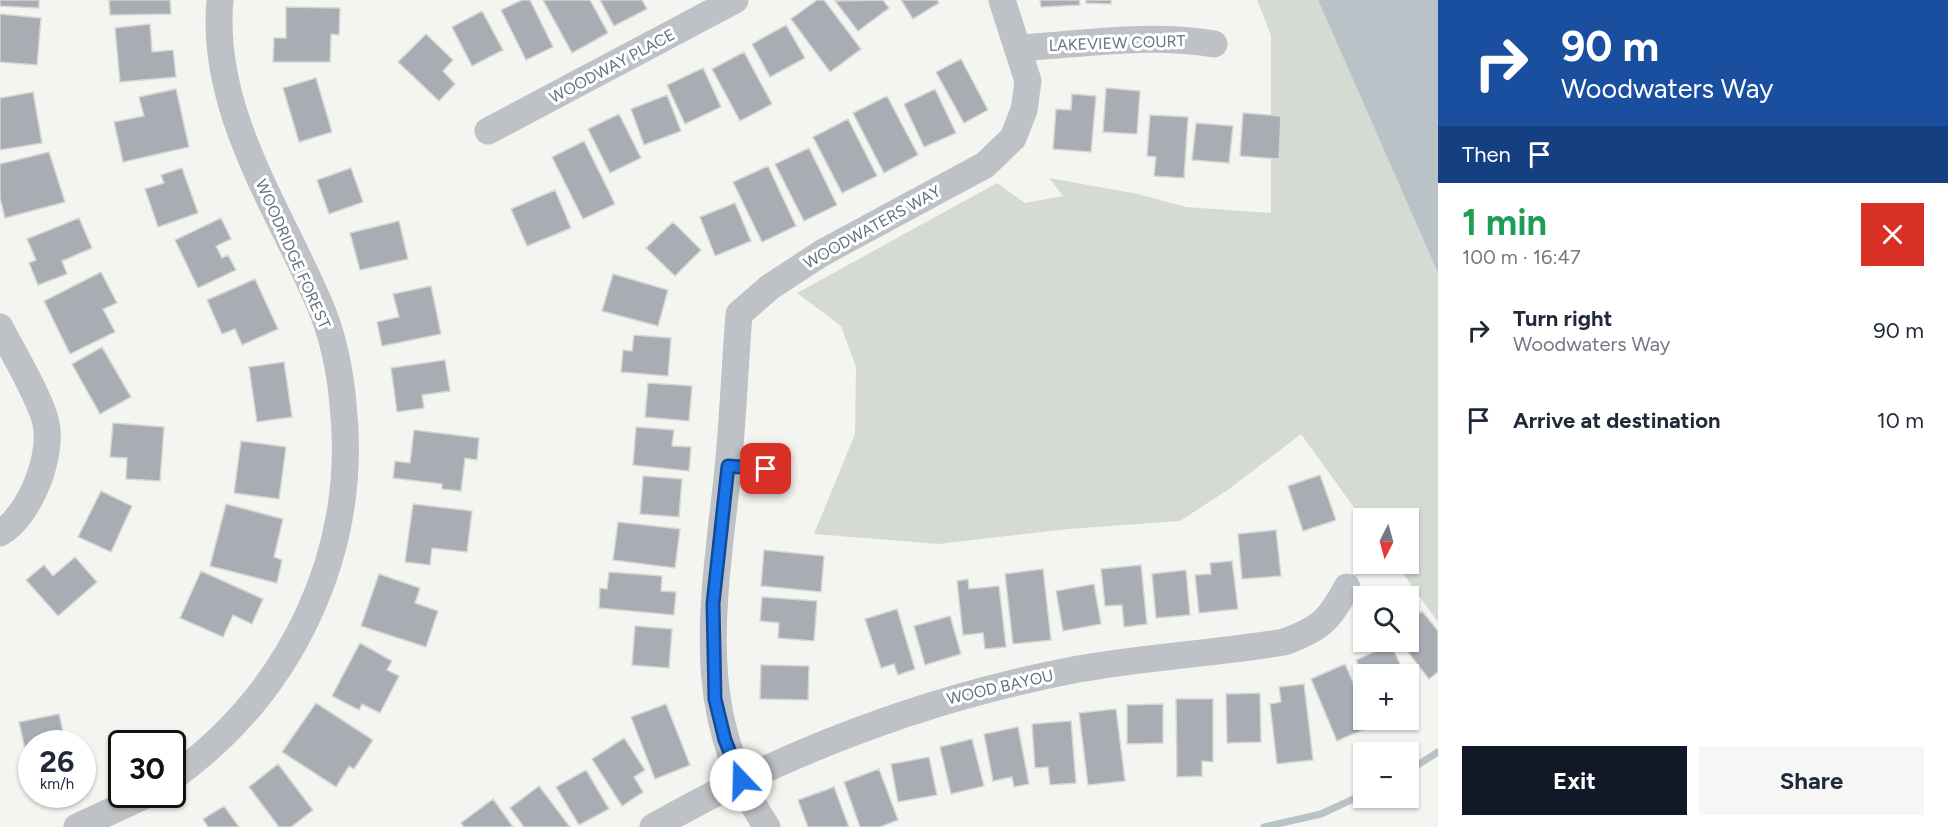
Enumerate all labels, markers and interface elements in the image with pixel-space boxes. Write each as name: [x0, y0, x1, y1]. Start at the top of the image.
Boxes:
text: 90 m: [1561, 21, 1659, 72]
icon: right: [1462, 24, 1540, 102]
street label: WOODWAY PLACE: [546, 25, 678, 107]
street label: LAKEVIEW COURT: [1048, 31, 1186, 55]
text: Woodwaters Way: [1561, 72, 1773, 105]
icon: arrive: [1523, 138, 1556, 171]
text: Then: [1462, 141, 1511, 168]
street label: WOODRIDGE FOREST: [251, 176, 335, 332]
street label: WOODWATERS WAY: [800, 181, 944, 273]
text: 1 min: [1462, 201, 1547, 244]
button: close: [1861, 203, 1924, 266]
text: 100 m · 16:47: [1462, 245, 1581, 269]
text: Turn right: [1513, 305, 1612, 332]
icon: right: [1462, 314, 1495, 347]
text: 90 m: [1873, 317, 1924, 344]
text: Woodwaters Way: [1513, 332, 1670, 356]
icon: arrive: [1462, 404, 1495, 437]
text: Arrive at destination: [1513, 407, 1721, 434]
text: 10 m: [1877, 407, 1924, 434]
pin: [740, 443, 791, 494]
icon: arrive: [749, 452, 782, 485]
north arrow: [1353, 508, 1419, 574]
map controls: [1353, 508, 1419, 808]
button: search: [1353, 586, 1419, 652]
button: +: [1353, 664, 1419, 730]
street label: WOOD BAYOU: [945, 665, 1055, 709]
speed limit sign: 30: [108, 730, 186, 808]
button: −: [1353, 742, 1419, 808]
text: 26: [40, 743, 74, 780]
button: Exit: [1462, 746, 1687, 815]
button: Share: [1699, 746, 1924, 815]
position arrow: [709, 748, 773, 812]
text: km/h: [40, 775, 74, 793]

